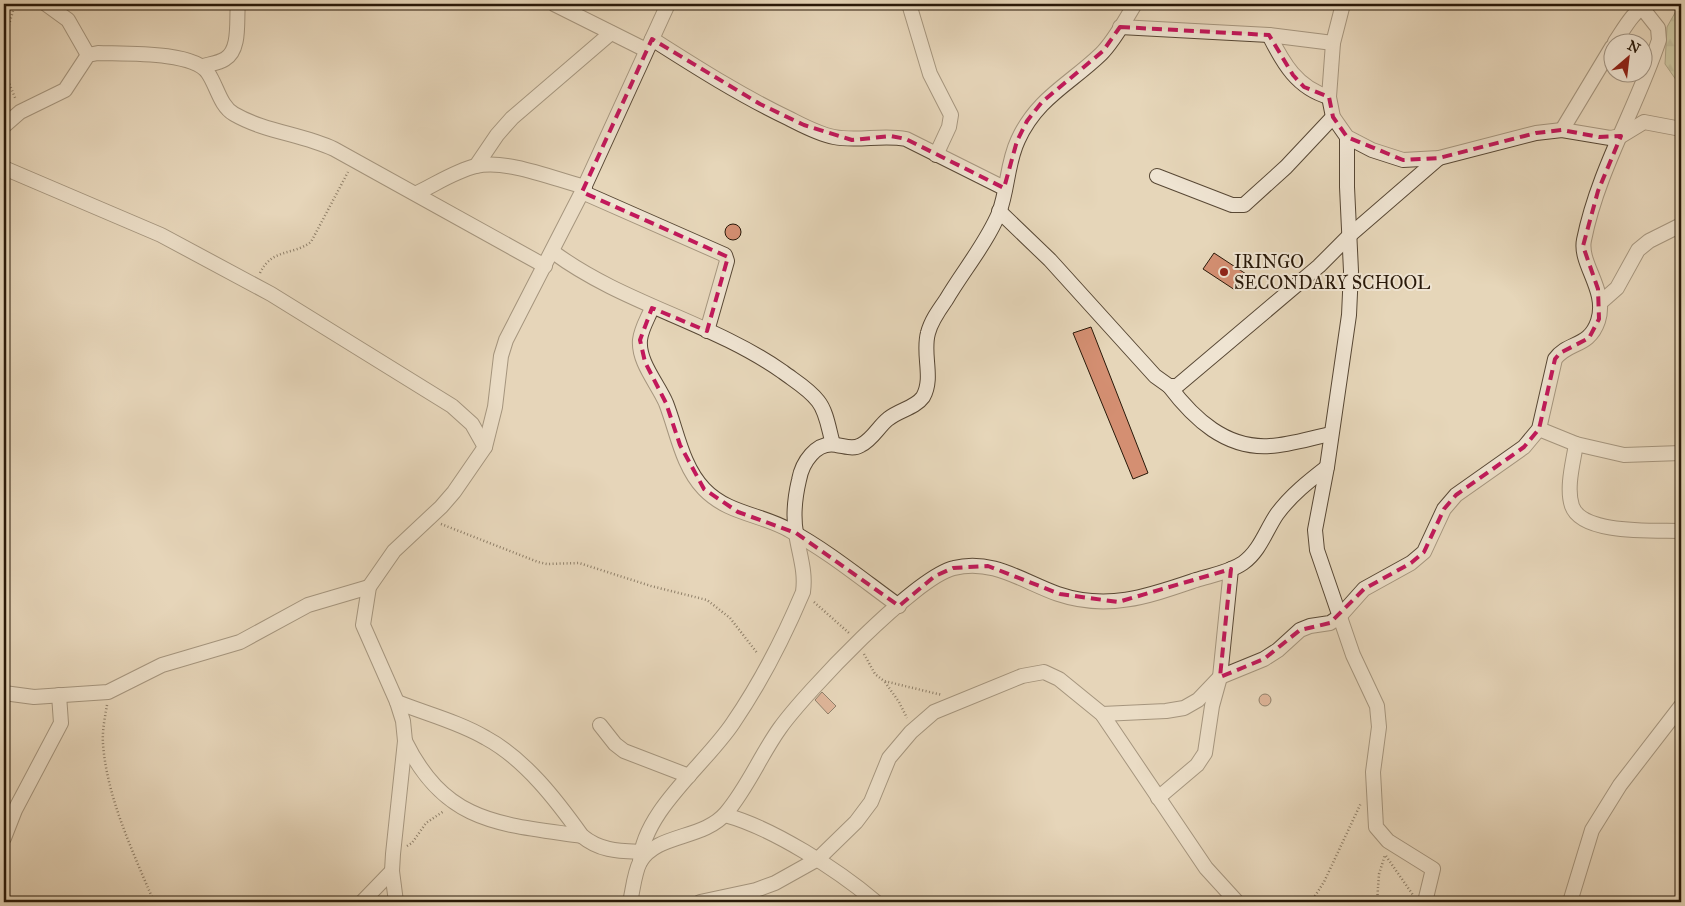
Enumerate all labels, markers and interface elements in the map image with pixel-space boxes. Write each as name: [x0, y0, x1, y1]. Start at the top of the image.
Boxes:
north arrow: [1602, 32, 1652, 82]
text: N: [1625, 37, 1643, 57]
place label: IRINGO SECONDARY SCHOOL: [1234, 251, 1431, 294]
marker: IRINGO SECONDARY SCHOOL: [1218, 266, 1230, 278]

